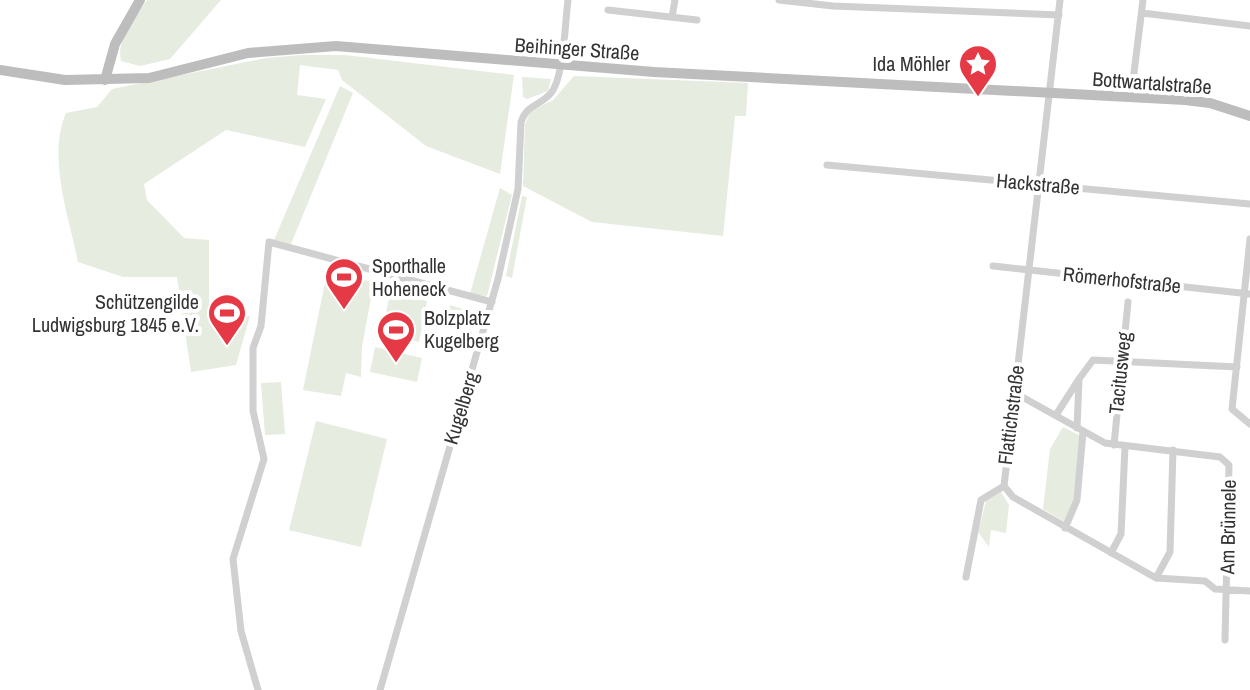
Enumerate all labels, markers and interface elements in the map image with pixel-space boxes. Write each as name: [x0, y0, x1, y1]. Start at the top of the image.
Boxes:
street label: Beihinger Straße: [514, 31, 640, 66]
place icon: Ida Möhler: [957, 43, 999, 98]
place label: Ida Möhler: [873, 50, 951, 77]
street label: Bottwartalstraße: [1092, 65, 1213, 100]
street label: Hackstraße: [995, 166, 1081, 201]
place label: Sporthalle Hoheneck: [372, 252, 447, 302]
sports icon: Sporthalle Hoheneck: [323, 256, 365, 311]
street label: Römerhofstraße: [1062, 260, 1182, 299]
place label: Schützengilde Ludwigsburg 1845 e.V.: [32, 288, 199, 338]
sports icon: Schützengilde Ludwigsburg 1845 e.V.: [206, 292, 248, 347]
place label: Bolzplatz Kugelberg: [424, 304, 499, 354]
sports icon: Bolzplatz Kugelberg: [375, 309, 417, 364]
street label: Tacitusweg: [1102, 331, 1137, 415]
street label: Flattichstraße: [991, 364, 1030, 466]
street label: Kugelberg: [437, 368, 484, 448]
street label: Am Brünnele: [1213, 479, 1242, 576]

